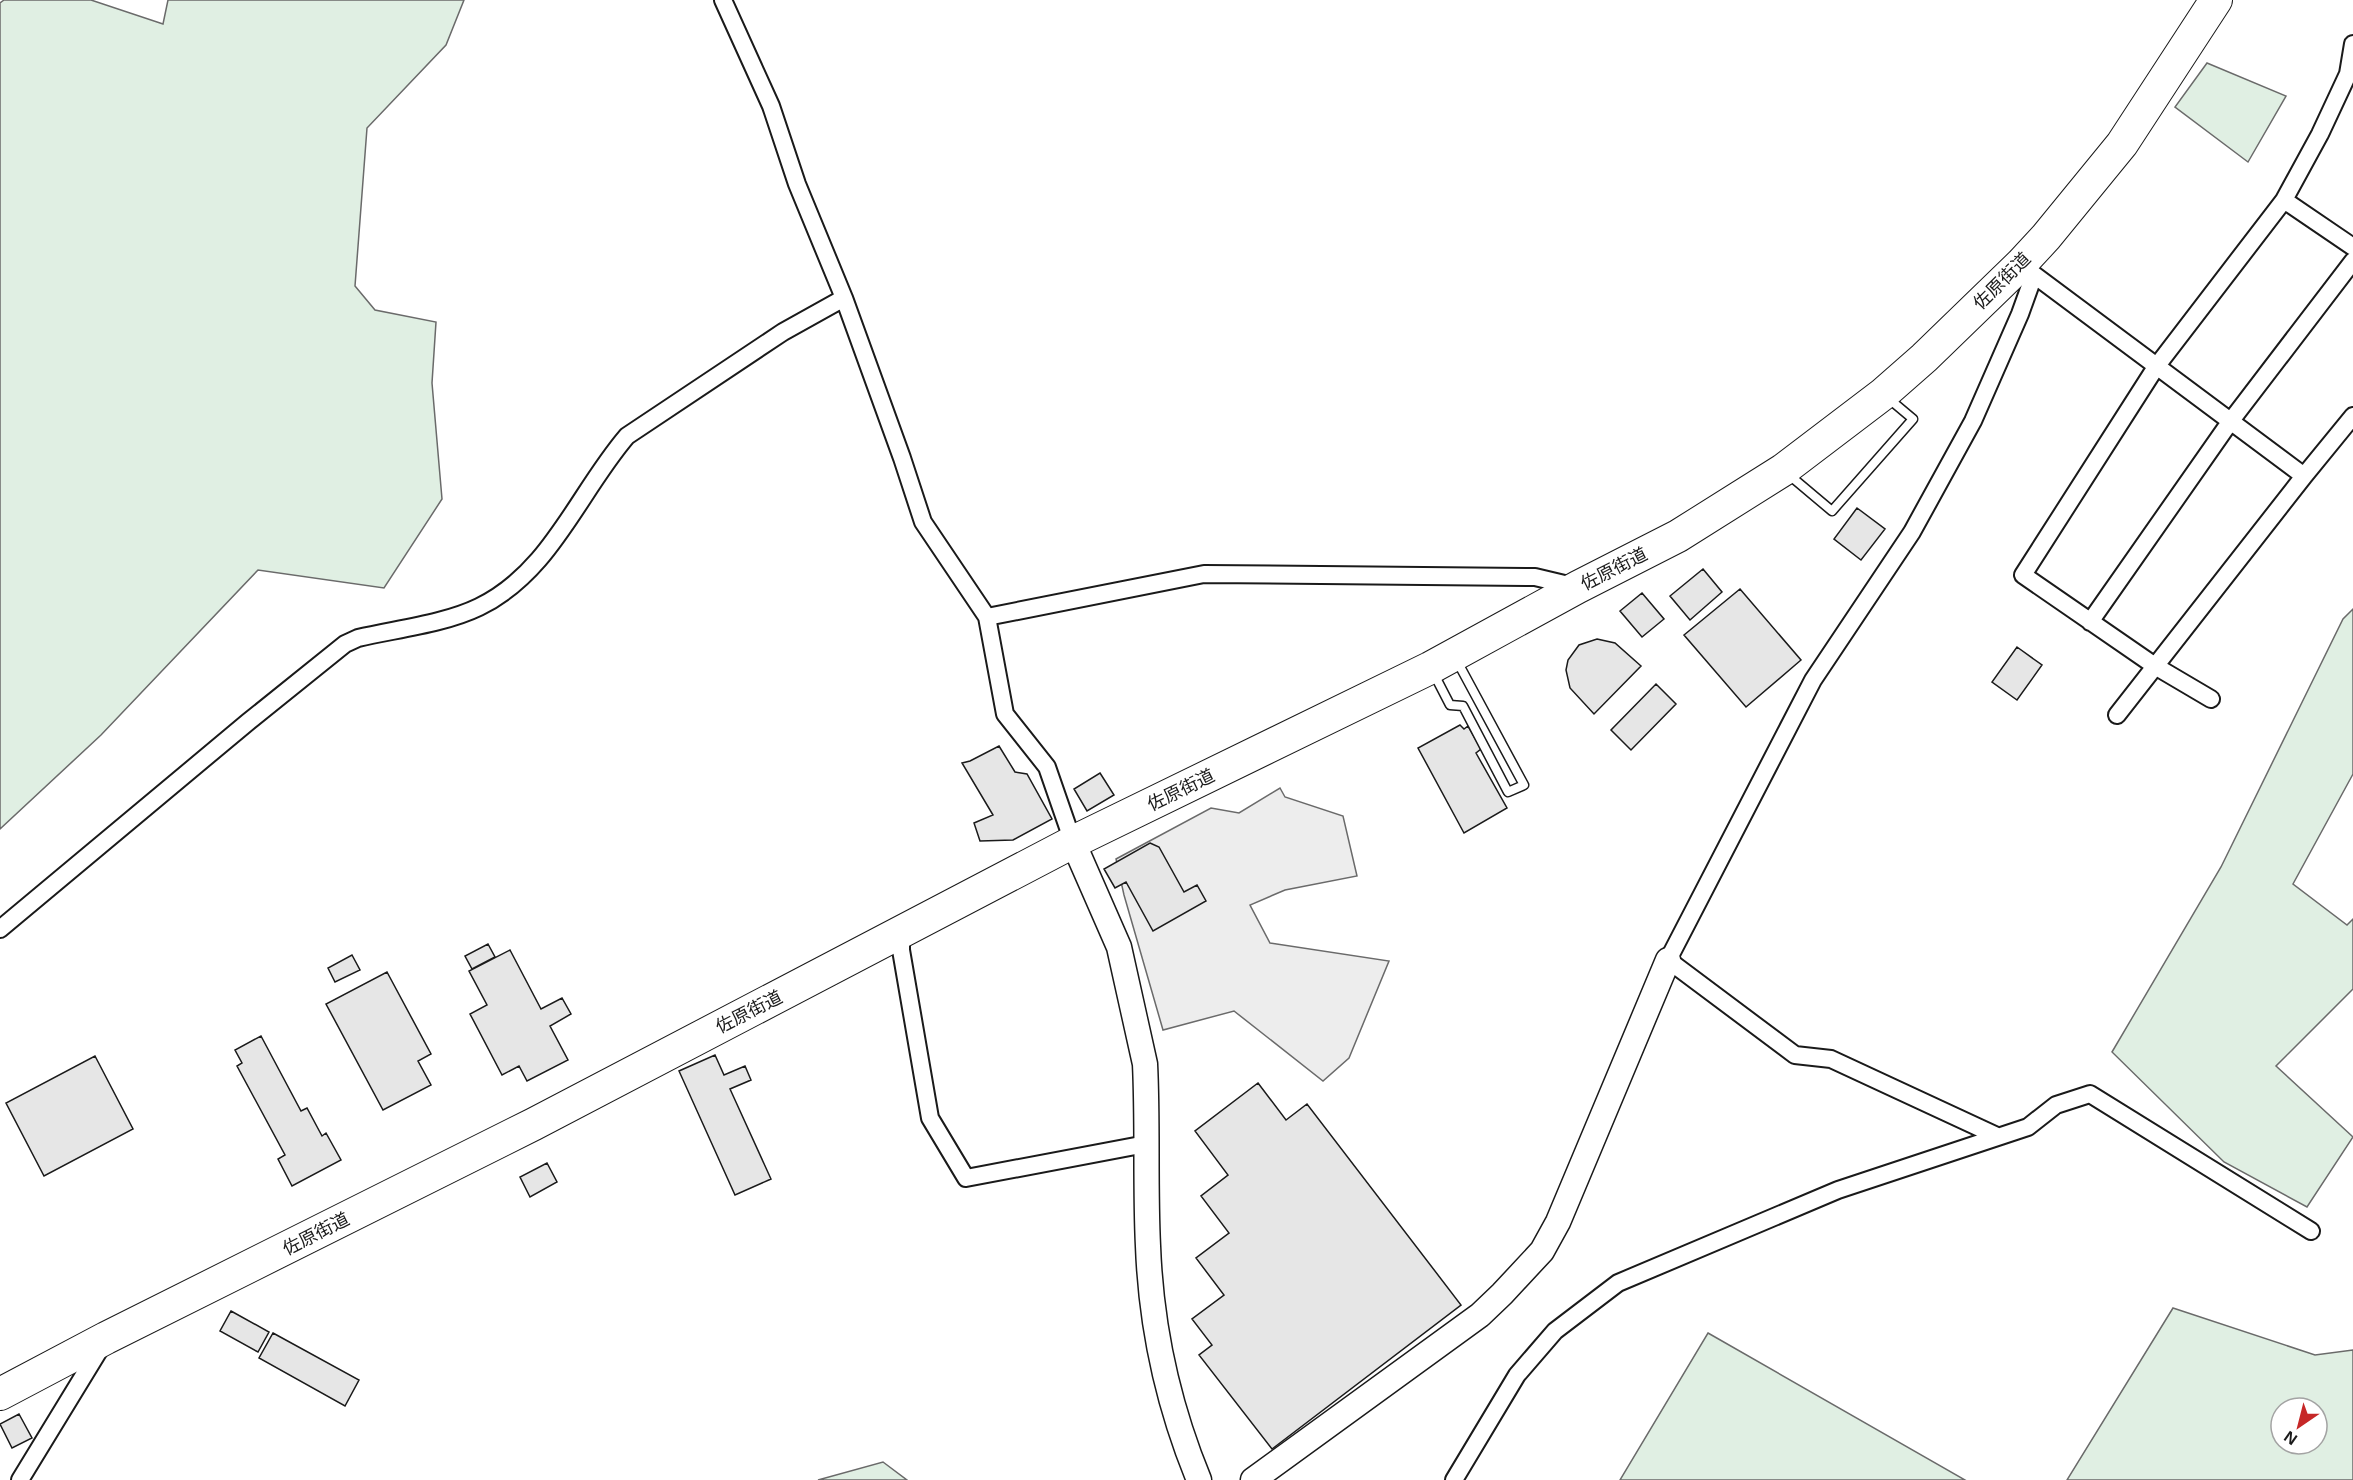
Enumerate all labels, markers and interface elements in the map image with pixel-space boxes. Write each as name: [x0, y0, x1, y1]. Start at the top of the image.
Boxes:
street label: 佐原街道: [1969, 248, 2035, 314]
street label: 佐原街道: [1577, 544, 1651, 594]
street label: 佐原街道: [1144, 765, 1218, 815]
street label: 佐原街道: [712, 987, 786, 1037]
street label: 佐原街道: [279, 1209, 353, 1259]
north arrow: [2269, 1396, 2329, 1456]
text: N: [2281, 1428, 2300, 1448]

